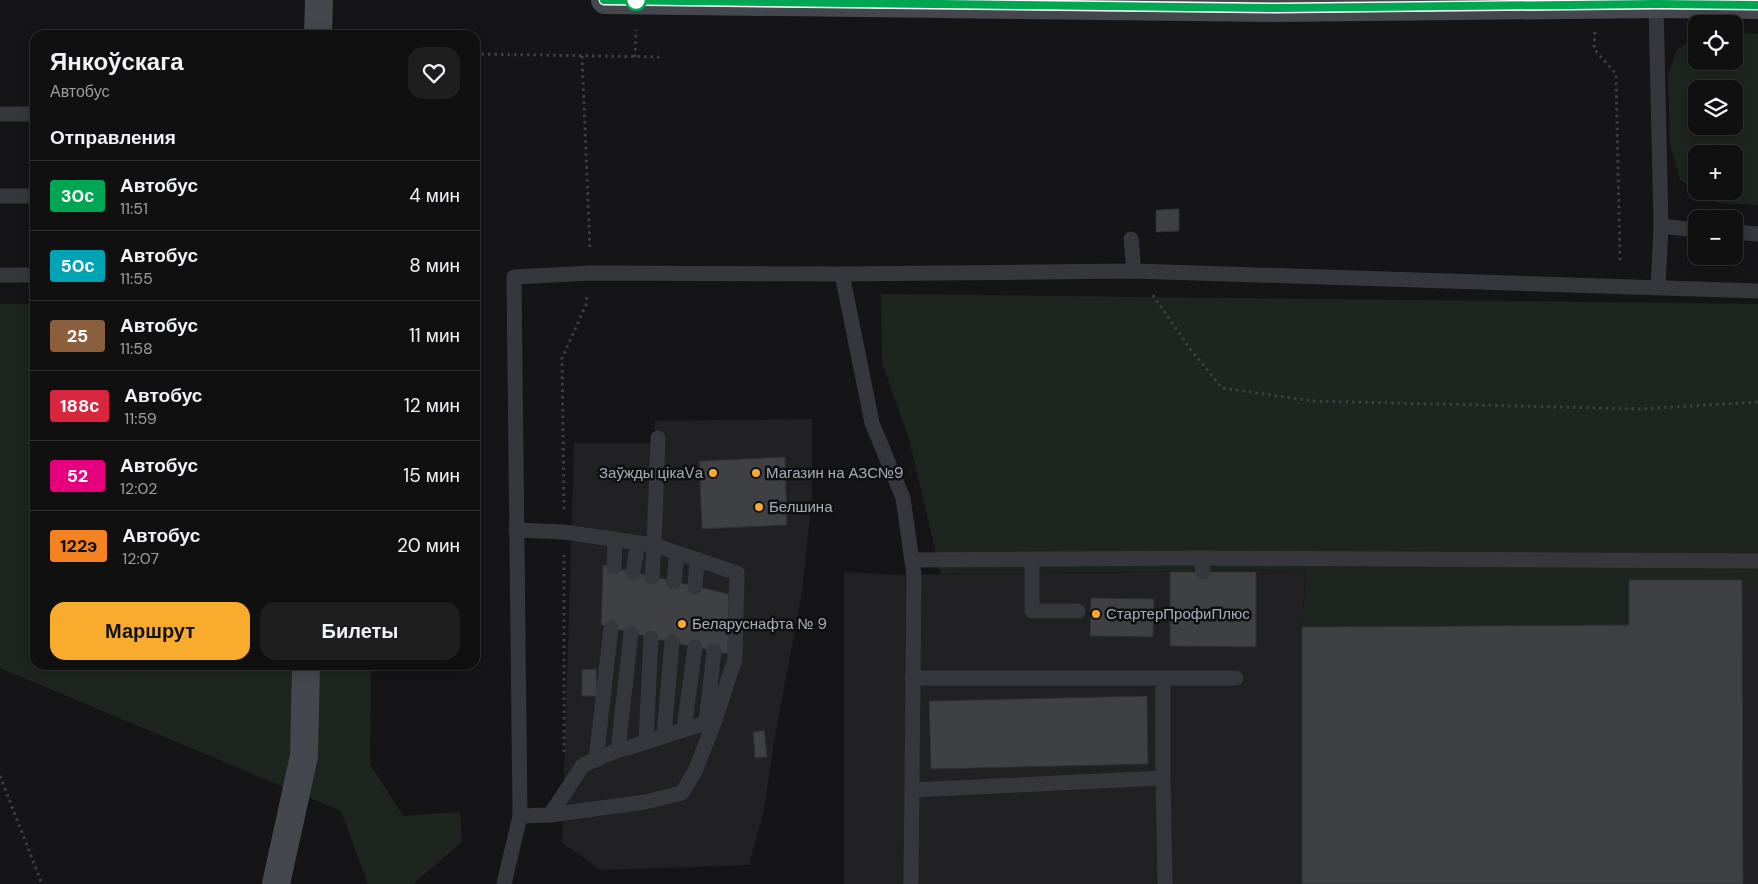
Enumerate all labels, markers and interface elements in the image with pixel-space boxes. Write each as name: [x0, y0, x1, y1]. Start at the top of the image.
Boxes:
unlabelled marker: [625, 0, 647, 11]
map controls: [1688, 15, 1743, 265]
button: locate: [1688, 15, 1743, 70]
text: Янкоўскага: [50, 46, 184, 77]
button: heart: [408, 47, 460, 99]
button: layers: [1688, 80, 1743, 135]
text: Автобус: [50, 81, 110, 102]
text: Отправления: [50, 125, 176, 150]
button: +: [1688, 145, 1743, 200]
text: Автобус: [120, 173, 198, 198]
text: 4 мин: [409, 183, 460, 208]
text: 30с: [61, 184, 94, 208]
text: 11:51: [120, 198, 148, 219]
button: −: [1688, 210, 1743, 265]
text: Автобус: [120, 243, 198, 268]
text: 8 мин: [409, 253, 460, 278]
text: 50с: [61, 254, 94, 278]
text: 11:55: [120, 268, 153, 289]
text: Автобус: [120, 313, 198, 338]
text: 11 мин: [409, 323, 460, 348]
text: 25: [67, 324, 88, 348]
text: 11:58: [120, 338, 153, 359]
text: Автобус: [124, 383, 202, 408]
text: 12 мин: [404, 393, 460, 418]
text: 188с: [60, 394, 99, 418]
text: 11:59: [124, 408, 157, 429]
text: Автобус: [120, 453, 198, 478]
text: 15 мин: [403, 463, 460, 488]
place label: Заўжды цікаVа: [599, 463, 704, 483]
place label: Магазин на АЗС№9: [766, 463, 904, 483]
text: 52: [67, 464, 88, 488]
marker: Заўжды цікаVа: [707, 467, 719, 479]
marker: Магазин на АЗС№9: [750, 467, 762, 479]
text: 12:02: [120, 478, 157, 499]
place label: Белшина: [769, 497, 833, 517]
marker: Белшина: [753, 501, 765, 513]
text: Автобус: [122, 523, 200, 548]
text: 20 мин: [397, 533, 460, 558]
text: 122э: [60, 534, 97, 558]
text: 12:07: [122, 548, 159, 569]
button: Маршрут: [50, 602, 250, 660]
button: Билеты: [260, 602, 460, 660]
place label: СтартерПрофиПлюс: [1106, 604, 1250, 624]
marker: СтартерПрофиПлюс: [1090, 608, 1102, 620]
place label: Беларуснафта № 9: [692, 614, 827, 634]
marker: Беларуснафта № 9: [676, 618, 688, 630]

